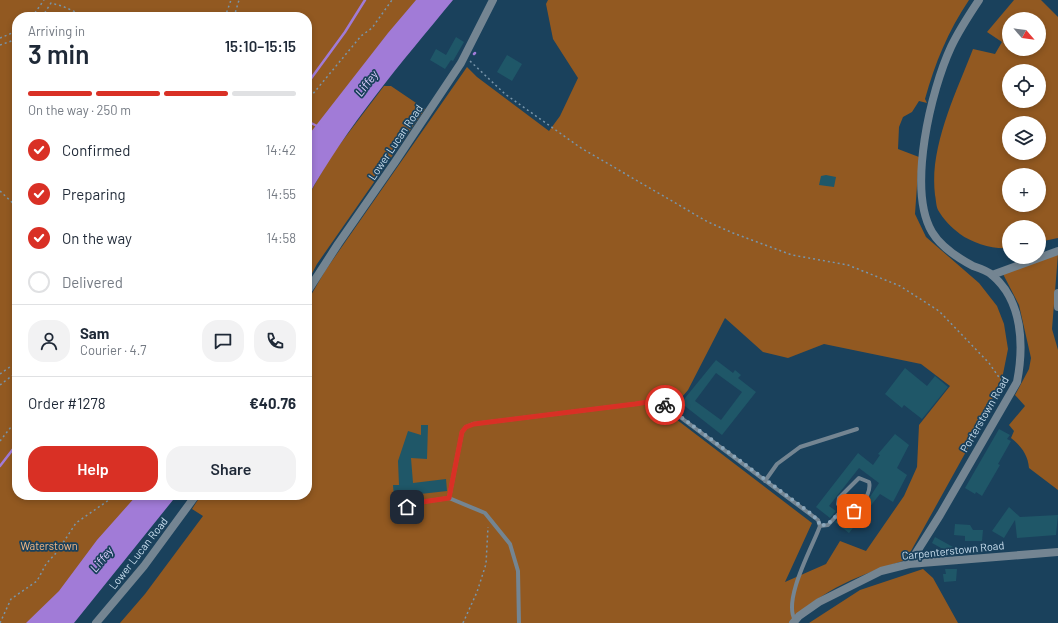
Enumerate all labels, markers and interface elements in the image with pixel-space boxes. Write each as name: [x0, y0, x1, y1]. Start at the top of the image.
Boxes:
north arrow: [1002, 12, 1046, 56]
map controls: [1002, 12, 1046, 264]
text: Arriving in: [28, 23, 85, 39]
text: 15:10–15:15: [225, 37, 296, 55]
text: 3 min: [28, 38, 89, 69]
button: locate: [1002, 64, 1046, 108]
water label: Liffey: [352, 67, 381, 99]
text: On the way · 250 m: [28, 102, 131, 118]
street label: Lower Lucan Road: [365, 102, 425, 182]
button: layers: [1002, 116, 1046, 160]
icon: check: [28, 139, 50, 161]
text: Confirmed: [62, 141, 130, 159]
text: 14:42: [266, 142, 296, 158]
button: +: [1002, 168, 1046, 212]
icon: check: [28, 183, 50, 205]
text: Preparing: [62, 185, 126, 203]
text: 14:55: [267, 186, 296, 202]
button: −: [1002, 220, 1046, 264]
icon: check: [28, 227, 50, 249]
text: On the way: [62, 229, 132, 247]
text: 14:58: [266, 230, 296, 246]
text: Delivered: [62, 273, 123, 291]
button: person: [28, 320, 70, 362]
button: chat: [202, 320, 244, 362]
button: phone: [254, 320, 296, 362]
text: Sam: [80, 324, 109, 342]
text: Courier · 4.7: [80, 342, 147, 358]
street label: Porterstown Road: [957, 374, 1011, 454]
courier: [645, 385, 685, 425]
text: Order #1278: [28, 394, 105, 412]
text: €40.76: [249, 394, 296, 412]
icon: bike: [654, 394, 676, 416]
button: Help: [28, 446, 158, 492]
button: Share: [166, 446, 296, 492]
pin: [390, 490, 424, 524]
pin: [837, 494, 871, 528]
icon: home: [396, 496, 418, 518]
icon: bag: [843, 500, 865, 522]
street label: Lower Lucan Road: [106, 514, 170, 592]
street label: Carpenterstown Road: [901, 538, 1005, 562]
park label: Waterstown: [20, 539, 78, 552]
water label: Liffey: [87, 543, 116, 575]

